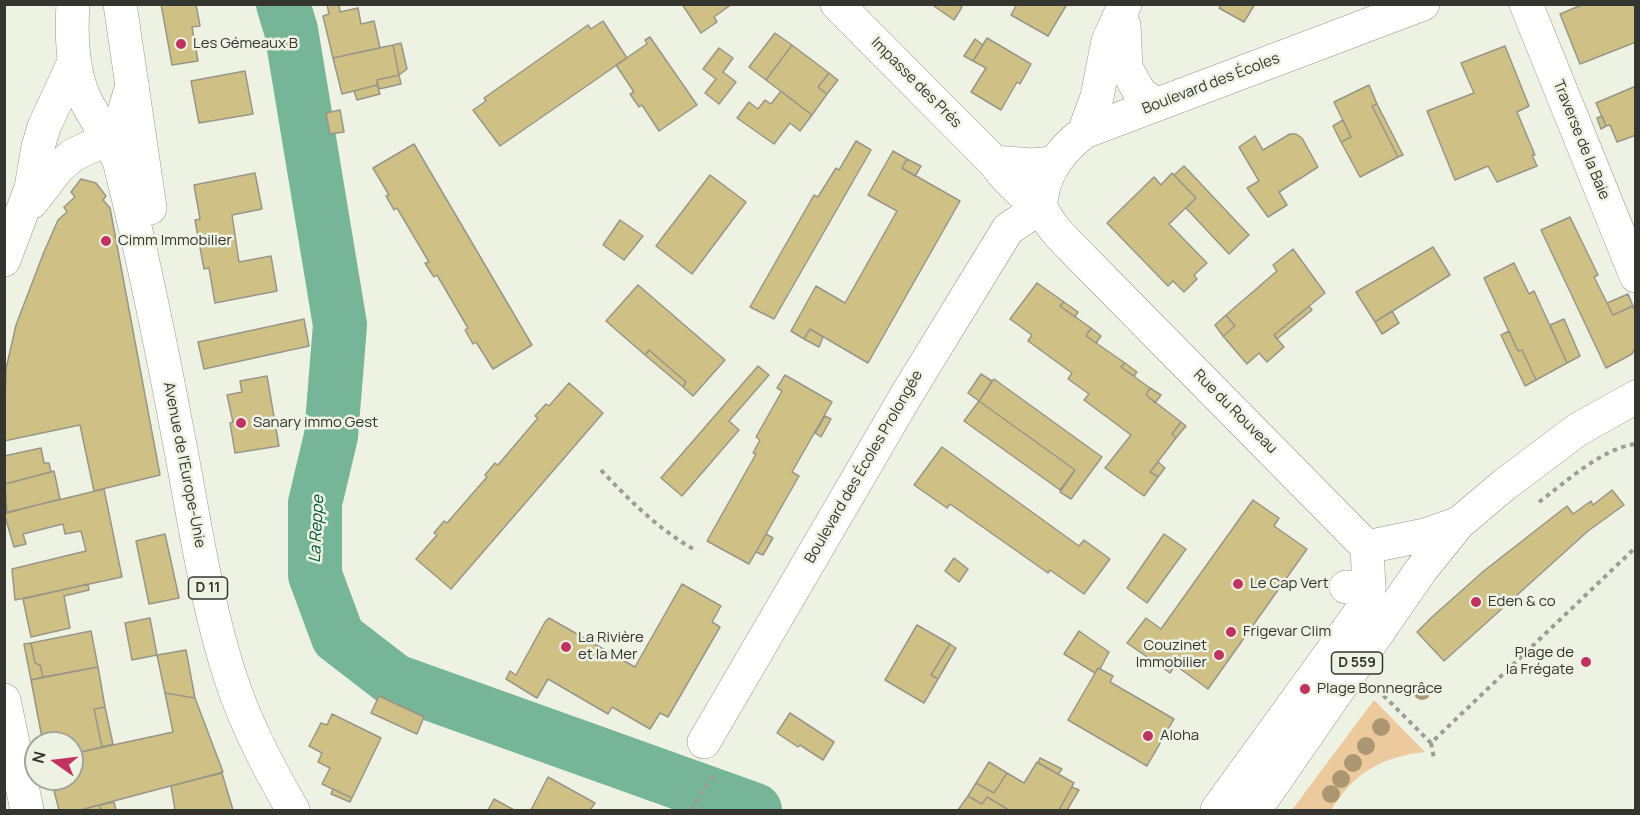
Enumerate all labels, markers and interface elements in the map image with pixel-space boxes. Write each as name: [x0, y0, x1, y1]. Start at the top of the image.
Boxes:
street label: Impasse des Prés: [867, 34, 965, 132]
place label: Les Gémeaux B: [193, 35, 298, 53]
marker: Les Gémeaux B: [174, 37, 188, 51]
street label: Boulevard des Écoles: [1140, 49, 1282, 119]
street label: Traverse de la Baie: [1549, 78, 1613, 202]
place label: Cimm Immobilier: [118, 232, 232, 250]
marker: Cimm Immobilier: [99, 234, 113, 248]
street label: Rue du Rouveau: [1189, 366, 1281, 458]
street label: Boulevard des Écoles Prolongée: [801, 367, 927, 567]
street label: Avenue de l'Europe-Unie: [159, 381, 209, 549]
place label: Sanary immo Gest: [253, 414, 378, 432]
marker: Sanary immo Gest: [234, 416, 248, 430]
water label: La Reppe: [306, 495, 328, 563]
place label: Le Cap Vert: [1250, 575, 1329, 593]
road number: D 11: [188, 577, 228, 599]
marker: Le Cap Vert: [1231, 577, 1245, 591]
place label: Eden & co: [1488, 593, 1556, 611]
marker: Eden & co: [1469, 595, 1483, 609]
place label: Frigevar Clim: [1243, 623, 1331, 641]
marker: Frigevar Clim: [1224, 625, 1238, 639]
place label: La Rivière et la Mer: [578, 629, 644, 664]
place label: Couzinet Immobilier: [1136, 637, 1207, 672]
marker: La Rivière et la Mer: [559, 640, 573, 654]
place label: Plage de la Frégate: [1506, 644, 1574, 679]
marker: Couzinet Immobilier: [1212, 648, 1226, 662]
road number: D 559: [1332, 652, 1382, 674]
marker: Plage de la Frégate: [1579, 655, 1593, 669]
place label: Plage Bonnegrâce: [1317, 680, 1442, 698]
marker: Plage Bonnegrâce: [1298, 682, 1312, 696]
place label: Aloha: [1160, 727, 1199, 745]
marker: Aloha: [1141, 729, 1155, 743]
north arrow: [24, 731, 84, 791]
text: N: [26, 749, 51, 765]

